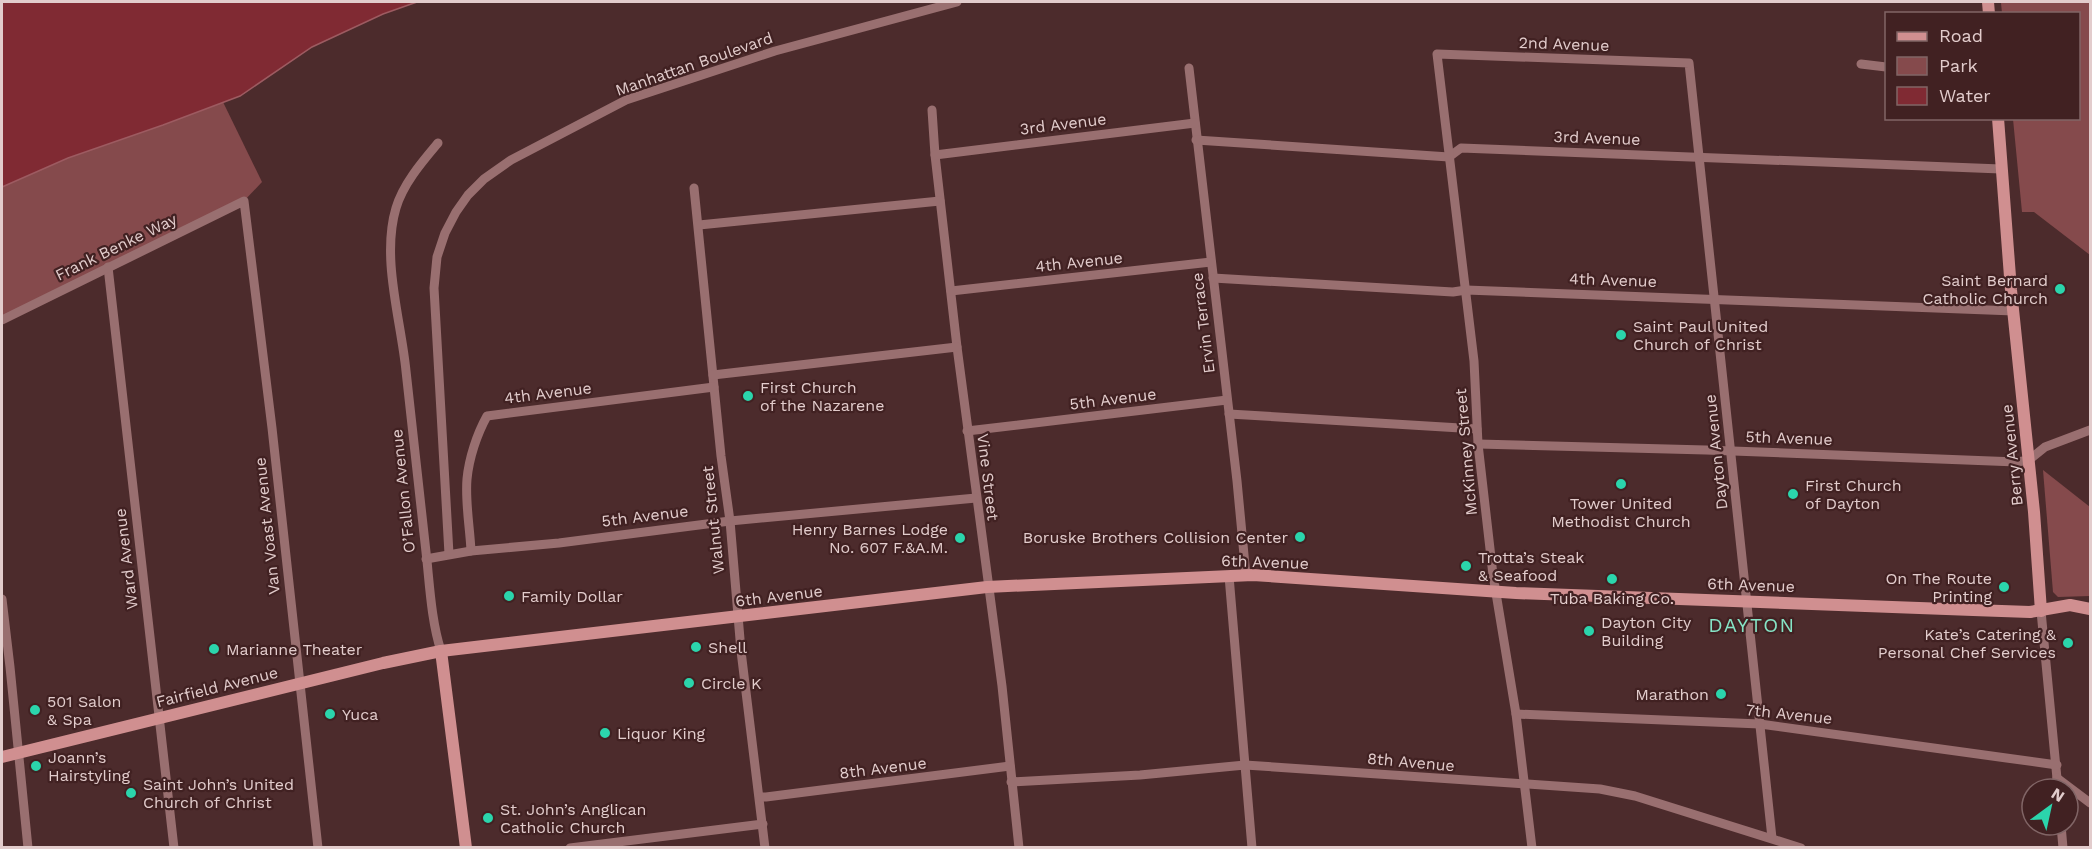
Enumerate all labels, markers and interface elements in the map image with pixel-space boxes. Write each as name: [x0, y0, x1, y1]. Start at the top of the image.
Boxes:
legend: [1885, 12, 2080, 120]
text: Road: [1939, 25, 1983, 46]
street label: Manhattan Boulevard: [613, 28, 775, 100]
street label: 2nd Avenue: [1518, 33, 1610, 55]
text: Park: [1939, 55, 1978, 76]
text: Water: [1939, 85, 1991, 106]
street label: 3rd Avenue: [1019, 109, 1107, 139]
street label: 3rd Avenue: [1553, 127, 1641, 149]
street label: Frank Benke Way: [52, 209, 181, 285]
street label: 4th Avenue: [1034, 248, 1124, 276]
street label: 4th Avenue: [1569, 269, 1657, 291]
street label: Ervin Terrace: [1187, 271, 1219, 375]
place label: Saint Bernard Catholic Church: [1923, 271, 2048, 308]
marker: Saint Bernard Catholic Church: [2053, 282, 2067, 296]
place label: Saint Paul United Church of Christ: [1633, 317, 1768, 354]
marker: Saint Paul United Church of Christ: [1614, 328, 1628, 342]
street label: 4th Avenue: [503, 378, 593, 408]
place label: First Church of the Nazarene: [760, 378, 884, 415]
street label: 5th Avenue: [1068, 384, 1158, 414]
street label: McKinney Street: [1451, 387, 1481, 516]
marker: First Church of the Nazarene: [741, 389, 755, 403]
street label: Dayton Avenue: [1700, 393, 1732, 511]
street label: Berry Avenue: [1997, 403, 2027, 507]
street label: 5th Avenue: [1745, 427, 1833, 449]
street label: O’Fallon Avenue: [387, 428, 419, 554]
street label: Vine Street: [973, 432, 1003, 522]
street label: Van Voast Avenue: [250, 456, 284, 596]
street label: Walnut Street: [698, 465, 728, 575]
place label: First Church of Dayton: [1805, 476, 1902, 513]
marker: Tower United Methodist Church: [1614, 477, 1628, 491]
marker: First Church of Dayton: [1786, 487, 1800, 501]
place label: Tower United Methodist Church: [1551, 494, 1691, 531]
street label: 5th Avenue: [600, 501, 690, 531]
street label: Ward Avenue: [110, 507, 142, 611]
place label: Henry Barnes Lodge No. 607 F.&A.M.: [792, 520, 948, 557]
place label: Boruske Brothers Collision Center: [1023, 528, 1288, 547]
marker: Boruske Brothers Collision Center: [1293, 530, 1307, 544]
marker: Henry Barnes Lodge No. 607 F.&A.M.: [953, 531, 967, 545]
place label: Trotta’s Steak & Seafood: [1478, 548, 1584, 585]
street label: 6th Avenue: [1221, 551, 1309, 573]
marker: Trotta’s Steak & Seafood: [1459, 559, 1473, 573]
place label: On The Route Printing: [1885, 569, 1992, 606]
marker: Tuba Baking Co.: [1605, 572, 1619, 586]
street label: 6th Avenue: [1707, 574, 1795, 596]
marker: On The Route Printing: [1997, 580, 2011, 594]
street label: 6th Avenue: [734, 581, 824, 611]
place label: Family Dollar: [521, 587, 623, 606]
marker: Family Dollar: [502, 589, 516, 603]
place label: Tuba Baking Co.: [1550, 589, 1674, 608]
place label: Dayton City Building: [1601, 613, 1692, 650]
district label: DAYTON: [1708, 613, 1796, 637]
marker: Dayton City Building: [1582, 624, 1596, 638]
place label: Kate’s Catering & Personal Chef Services: [1878, 625, 2057, 662]
marker: Kate’s Catering & Personal Chef Services: [2061, 636, 2075, 650]
place label: Shell: [708, 638, 747, 657]
place label: Marianne Theater: [226, 640, 363, 659]
marker: Shell: [689, 640, 703, 654]
marker: Marianne Theater: [207, 642, 221, 656]
street label: Fairfield Avenue: [154, 663, 280, 711]
place label: Circle K: [701, 674, 762, 693]
marker: Circle K: [682, 676, 696, 690]
place label: Marathon: [1635, 685, 1709, 704]
marker: Marathon: [1714, 687, 1728, 701]
place label: 501 Salon & Spa: [47, 692, 122, 729]
street label: 7th Avenue: [1745, 700, 1833, 728]
marker: 501 Salon & Spa: [28, 703, 42, 717]
place label: Yuca: [342, 705, 378, 724]
marker: Yuca: [323, 707, 337, 721]
place label: Liquor King: [617, 724, 706, 743]
marker: Liquor King: [598, 726, 612, 740]
place label: Joann’s Hairstyling: [48, 748, 131, 785]
street label: 8th Avenue: [1366, 749, 1456, 775]
street label: 8th Avenue: [838, 753, 928, 783]
marker: Joann’s Hairstyling: [29, 759, 43, 773]
place label: Saint John’s United Church of Christ: [143, 775, 294, 812]
north arrow: [2020, 777, 2080, 837]
text: N: [2048, 784, 2068, 806]
marker: Saint John’s United Church of Christ: [124, 786, 138, 800]
place label: St. John’s Anglican Catholic Church: [500, 800, 646, 837]
marker: St. John’s Anglican Catholic Church: [481, 811, 495, 825]

